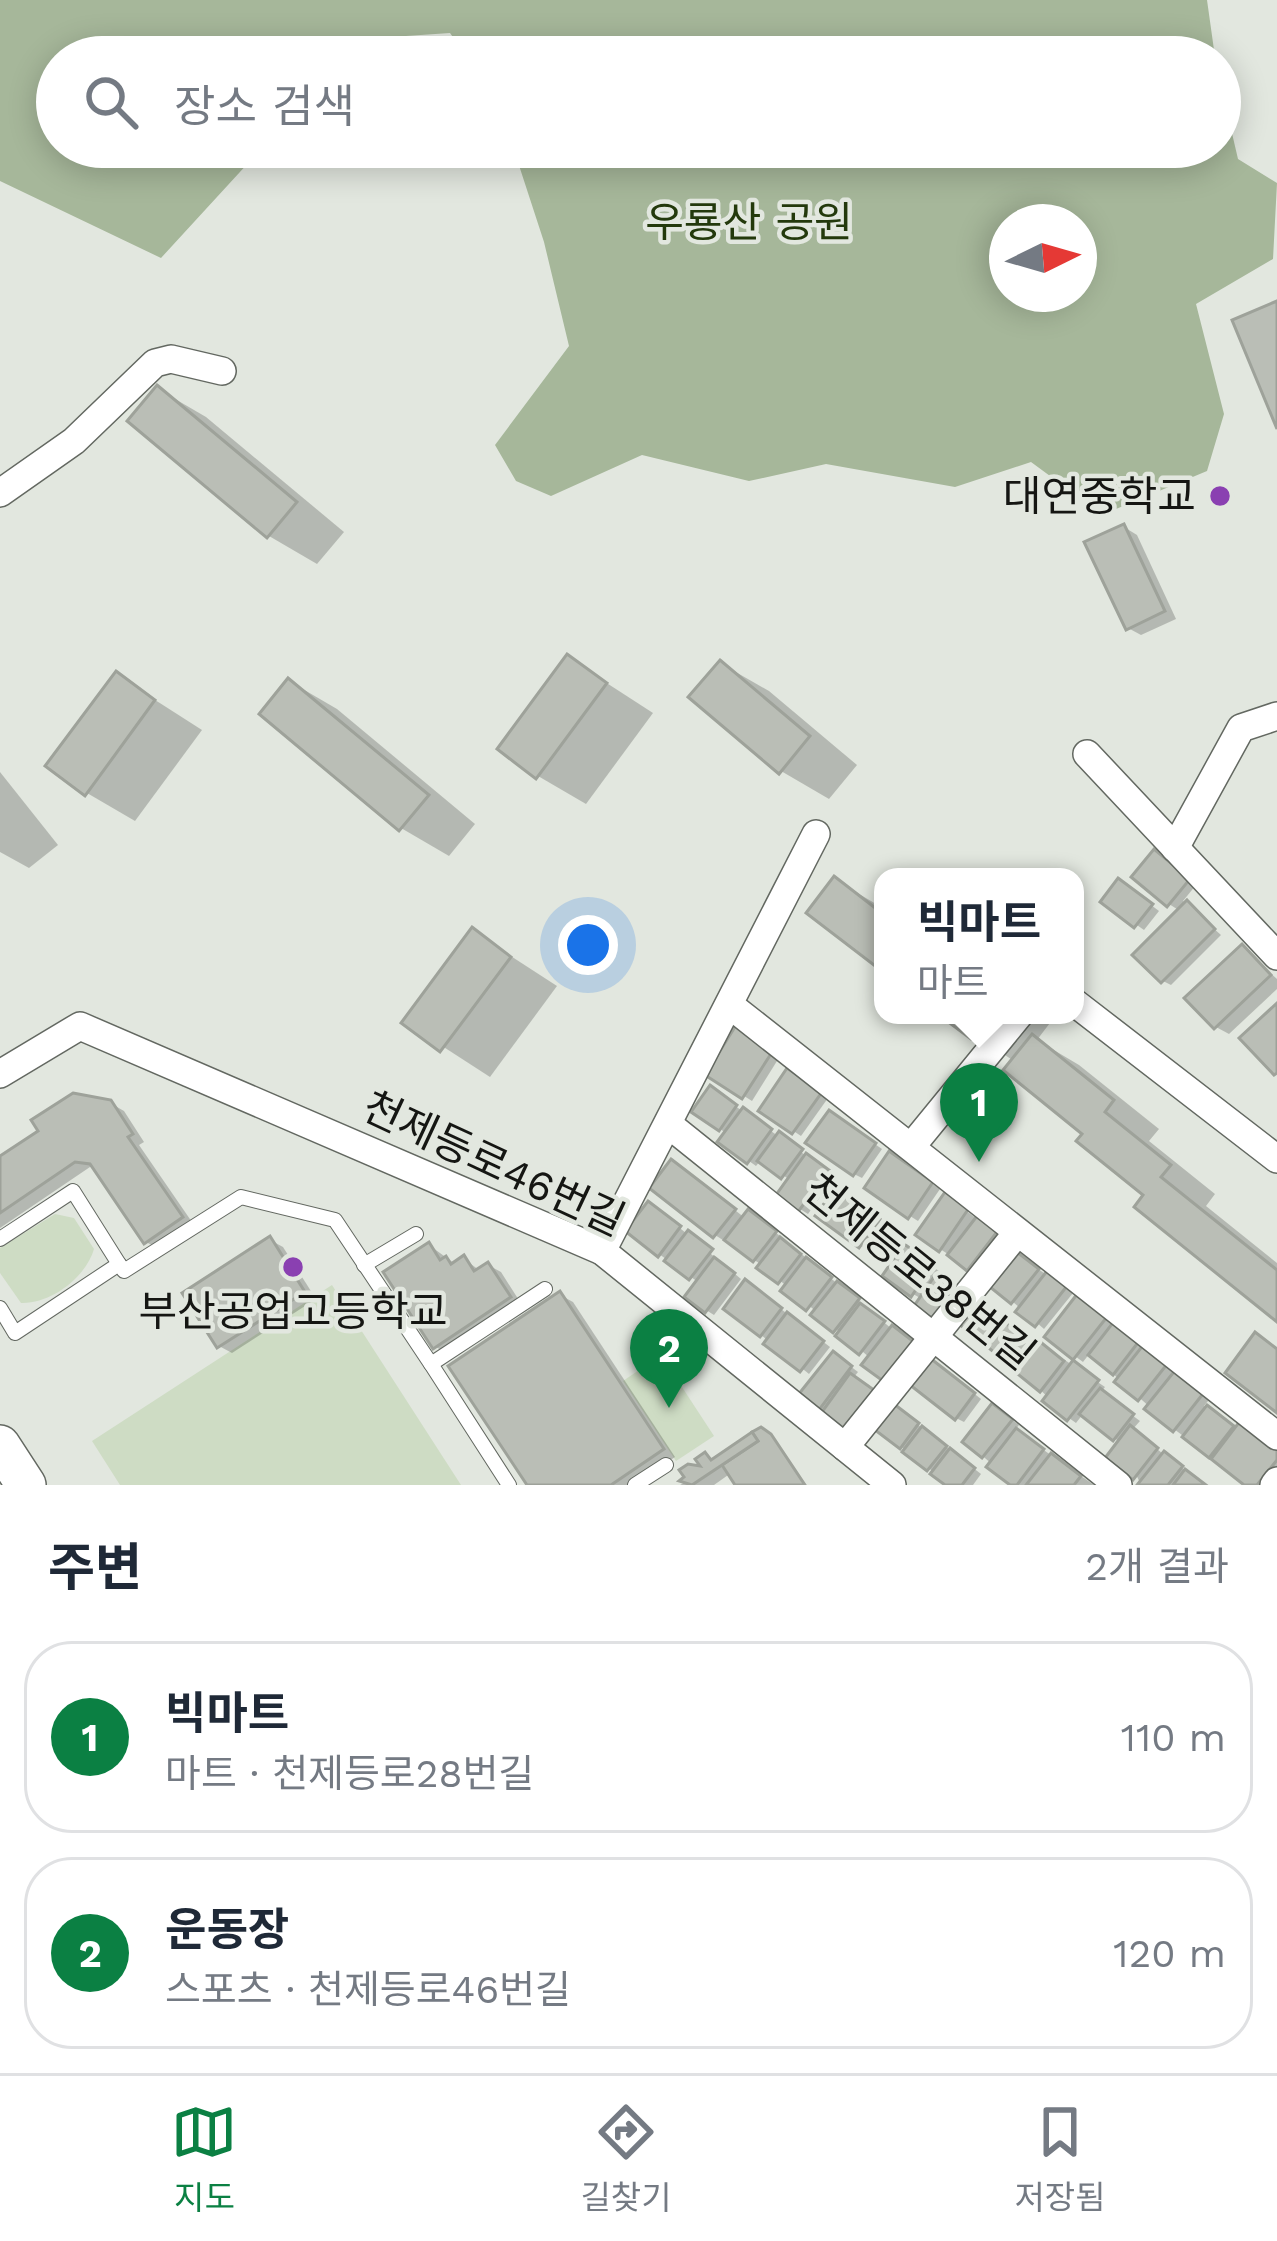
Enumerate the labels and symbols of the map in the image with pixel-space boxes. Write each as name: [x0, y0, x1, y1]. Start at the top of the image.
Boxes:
park label: 우룡산 공원: [645, 198, 853, 247]
north arrow: [989, 204, 1097, 312]
place label: 대연중학교: [1003, 472, 1196, 521]
marker: 대연중학교: [1207, 483, 1233, 509]
your location: [558, 915, 618, 975]
pin: 1: [940, 1063, 1018, 1162]
street label: 천제등로46번길: [355, 1081, 632, 1245]
street label: 천제등로38번길: [795, 1164, 1045, 1379]
marker: 부산공업고등학교: [280, 1254, 306, 1280]
place label: 부산공업고등학교: [138, 1287, 448, 1336]
pin: 2: [630, 1309, 708, 1408]

